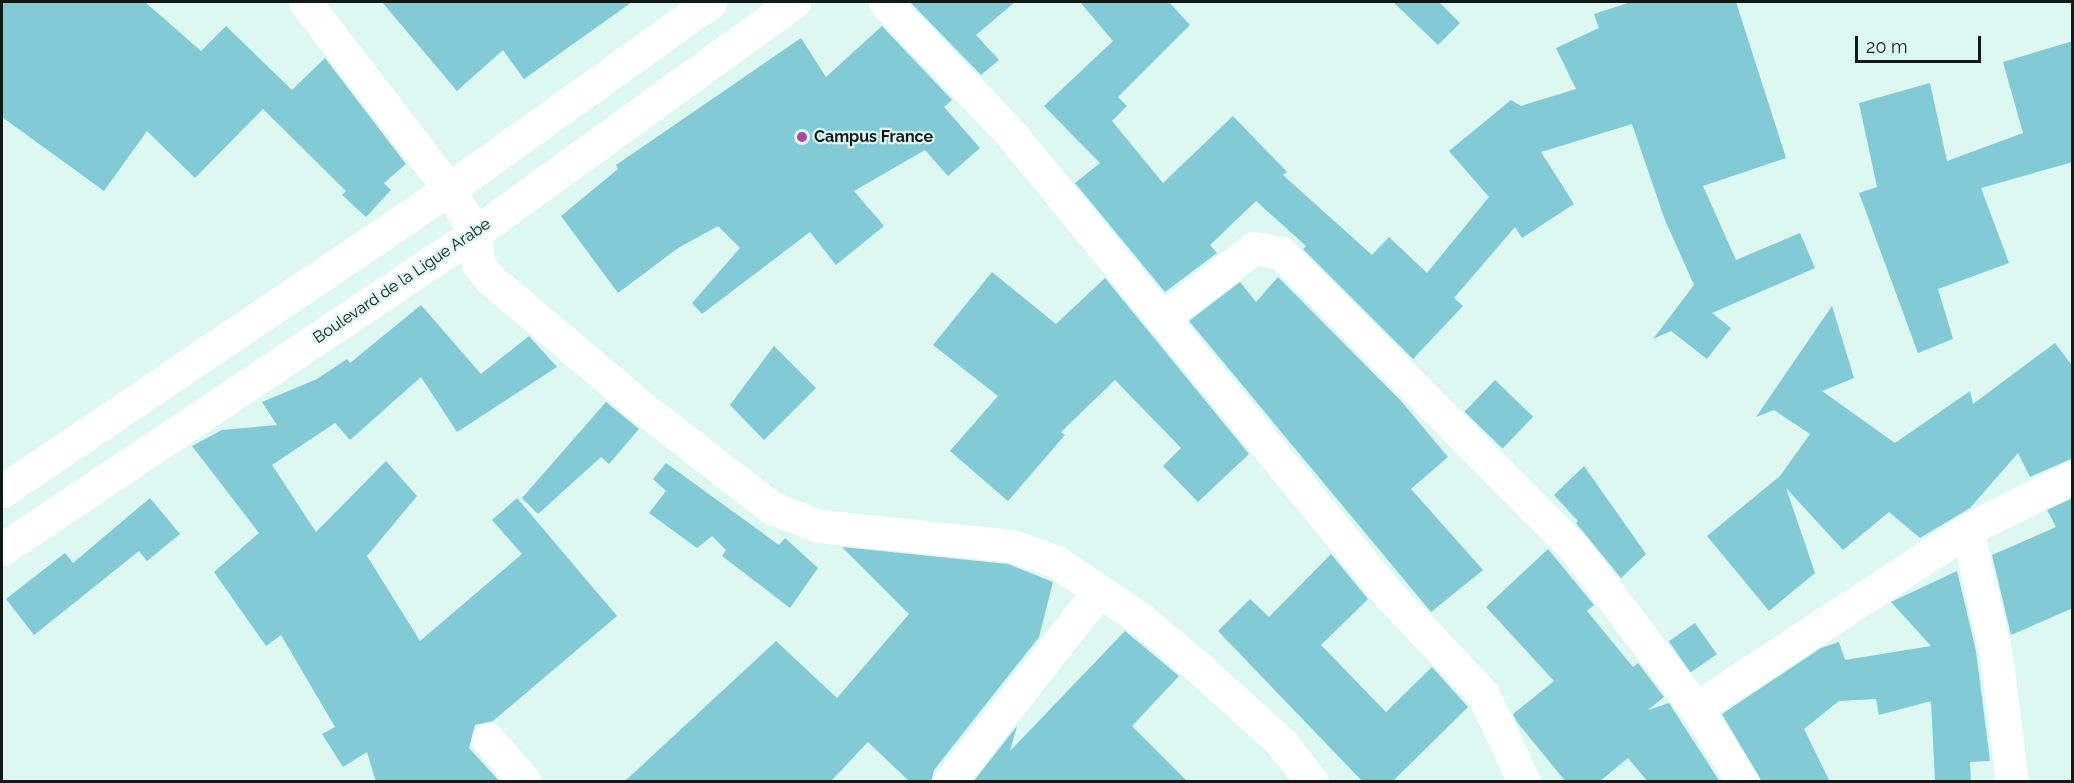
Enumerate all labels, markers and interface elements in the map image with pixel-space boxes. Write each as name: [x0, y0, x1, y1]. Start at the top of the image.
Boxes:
scale bar: [1858, 24, 1984, 62]
text: 20 m: [1866, 36, 1908, 57]
place label: Campus France: [814, 127, 933, 147]
marker: Campus France: [795, 130, 809, 144]
street label: Boulevard de la Ligue Arabe: [309, 214, 495, 348]

